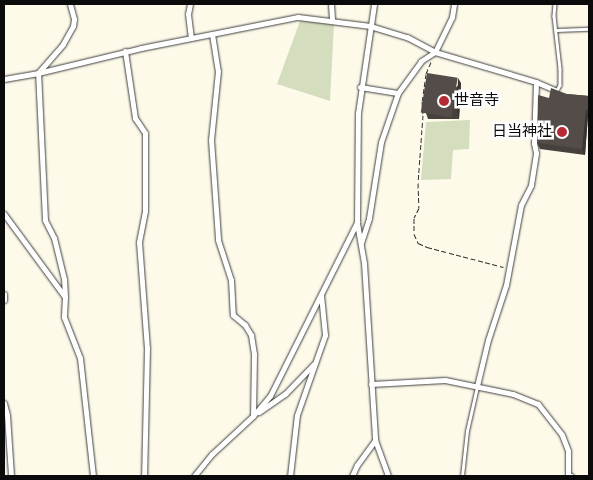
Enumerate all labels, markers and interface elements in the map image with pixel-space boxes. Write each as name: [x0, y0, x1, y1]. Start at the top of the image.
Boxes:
place label: 世音寺: [454, 92, 499, 110]
marker: 世音寺: [438, 95, 450, 107]
place label: 日当神社: [492, 123, 552, 141]
marker: 日当神社: [556, 126, 568, 138]

